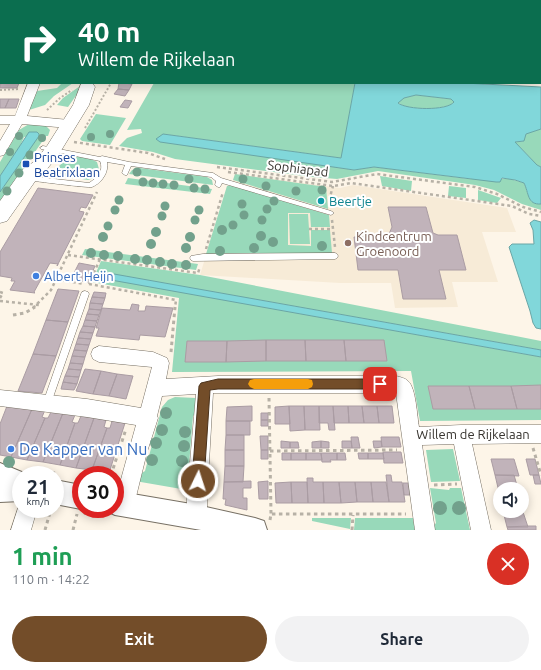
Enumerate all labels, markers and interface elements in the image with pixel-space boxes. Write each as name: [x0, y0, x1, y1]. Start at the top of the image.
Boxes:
icon: right: [12, 16, 64, 68]
text: 40 m: [78, 16, 140, 47]
text: Willem de Rijkelaan: [78, 49, 235, 69]
place label: Prinses Beatrixlaan: [34, 150, 100, 179]
street label: Sophiapad: [267, 157, 329, 179]
marker: Prinses Beatrixlaan: [21, 159, 31, 169]
place label: Beertje: [329, 194, 372, 208]
marker: Beertje: [316, 196, 326, 206]
place label: Kindcentrum Groenoord: [356, 229, 432, 258]
marker: Kindcentrum Groenoord: [343, 238, 353, 248]
place label: Albert Heijn: [44, 269, 114, 283]
marker: Albert Heijn: [31, 271, 41, 281]
pin: [363, 367, 397, 401]
icon: arrive: [369, 373, 391, 395]
street label: Willem de Rijkelaan: [416, 427, 530, 441]
place label: De Kapper van Nu: [19, 440, 147, 458]
marker: De Kapper van Nu: [6, 444, 16, 454]
position arrow: [177, 460, 219, 502]
speed limit sign: 30: [72, 466, 124, 518]
text: 21: [27, 475, 49, 498]
map controls: [493, 482, 529, 518]
button: sound: [493, 482, 529, 518]
text: km/h: [26, 496, 50, 507]
text: 1 min: [12, 543, 73, 570]
button: close: [487, 543, 529, 585]
text: 110 m · 14:22: [12, 572, 90, 586]
button: Exit: [12, 616, 267, 662]
button: Share: [275, 616, 529, 662]

